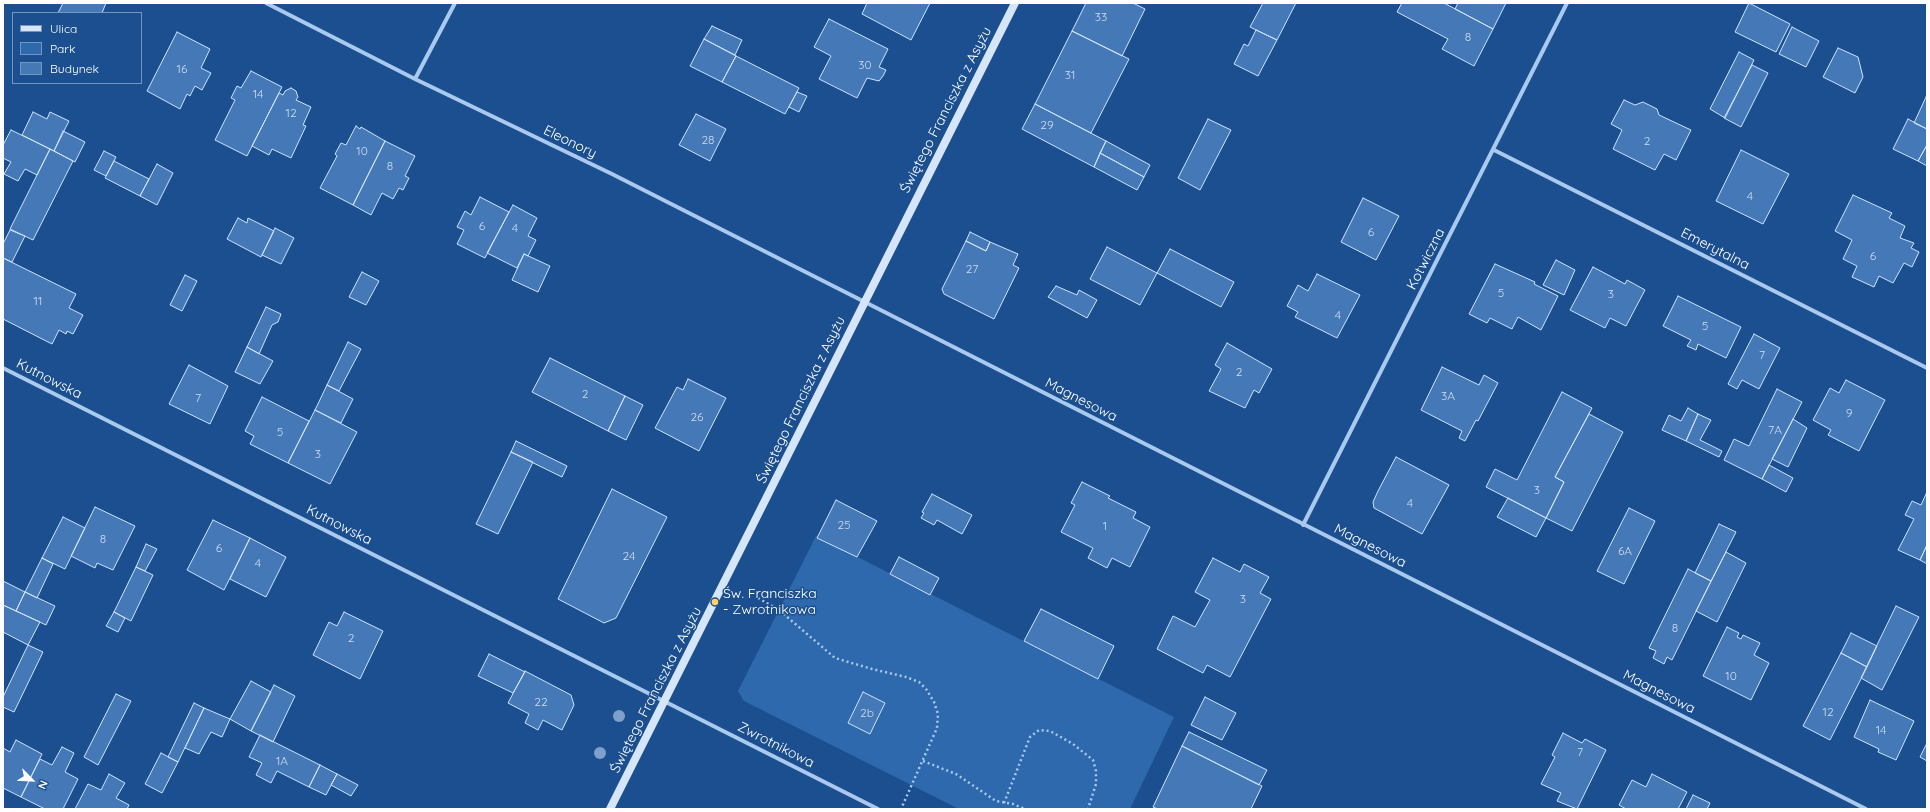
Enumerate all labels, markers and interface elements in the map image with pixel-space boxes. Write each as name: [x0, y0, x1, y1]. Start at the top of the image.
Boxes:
house number: 33: [1095, 10, 1107, 24]
legend: [12, 12, 142, 84]
text: Ulica: [50, 21, 77, 36]
street label: Świętego Franciszka z Asyżu: [897, 24, 995, 196]
house number: 8: [1465, 30, 1471, 44]
text: Park: [50, 41, 75, 56]
house number: 30: [858, 58, 872, 72]
text: Budynek: [50, 61, 99, 76]
house number: 16: [177, 62, 187, 76]
house number: 31: [1065, 68, 1075, 82]
house number: 14: [253, 87, 263, 101]
house number: 12: [285, 106, 297, 120]
house number: 29: [1040, 118, 1054, 132]
street label: Eleonory: [541, 122, 599, 162]
house number: 28: [701, 133, 715, 147]
house number: 2: [1644, 134, 1650, 148]
house number: 10: [356, 144, 368, 158]
house number: 8: [387, 159, 393, 173]
house number: 4: [1747, 189, 1753, 203]
house number: 6: [479, 219, 485, 233]
house number: 4: [512, 221, 518, 235]
street label: Emerytalna: [1678, 224, 1752, 274]
house number: 6: [1368, 225, 1374, 239]
street label: Kotwiczna: [1403, 225, 1449, 293]
house number: 6: [1870, 249, 1876, 263]
house number: 27: [966, 262, 978, 276]
house number: 5: [1498, 286, 1504, 300]
house number: 3: [1608, 287, 1614, 301]
house number: 11: [34, 294, 42, 308]
house number: 4: [1335, 308, 1341, 322]
street label: Świętego Franciszka z Asyżu: [753, 314, 849, 486]
house number: 5: [1702, 319, 1708, 333]
house number: 7: [1759, 348, 1765, 362]
street label: Kutnowska: [13, 355, 85, 403]
house number: 2: [1236, 365, 1242, 379]
street label: Magnesowa: [1042, 375, 1120, 425]
house number: 2: [582, 387, 588, 401]
house number: 3A: [1441, 389, 1455, 403]
house number: 7: [195, 391, 201, 405]
house number: 9: [1846, 406, 1852, 420]
house number: 26: [690, 410, 704, 424]
house number: 7A: [1768, 423, 1782, 437]
house number: 5: [277, 425, 283, 439]
house number: 3: [315, 447, 321, 461]
house number: 3: [1534, 483, 1540, 497]
house number: 4: [1407, 496, 1413, 510]
street label: Kutnowska: [303, 501, 375, 549]
house number: 25: [837, 518, 851, 532]
house number: 1: [1103, 519, 1107, 533]
street label: Magnesowa: [1331, 521, 1409, 571]
house number: 8: [100, 532, 106, 546]
house number: 6: [216, 541, 222, 555]
house number: 6A: [1618, 544, 1632, 558]
house number: 24: [623, 549, 635, 563]
house number: 4: [255, 556, 261, 570]
place label: Św. Franciszka - Zwrotnikowa: [723, 586, 817, 618]
house number: 3: [1240, 592, 1246, 606]
marker: Św. Franciszka - Zwrotnikowa: [710, 597, 720, 607]
street label: Świętego Franciszka z Asyżu: [607, 604, 705, 776]
house number: 8: [1672, 621, 1678, 635]
house number: 2: [348, 631, 354, 645]
street label: Magnesowa: [1620, 667, 1698, 717]
house number: 10: [1725, 669, 1737, 683]
house number: 22: [534, 695, 548, 709]
house number: 12: [1822, 705, 1834, 719]
house number: 2b: [860, 706, 874, 720]
street label: Zwrotnikowa: [735, 719, 817, 771]
house number: 14: [1876, 723, 1886, 737]
house number: 7: [1577, 745, 1583, 759]
house number: 1A: [276, 754, 288, 768]
north arrow: [12, 760, 52, 800]
text: N: [35, 778, 51, 791]

